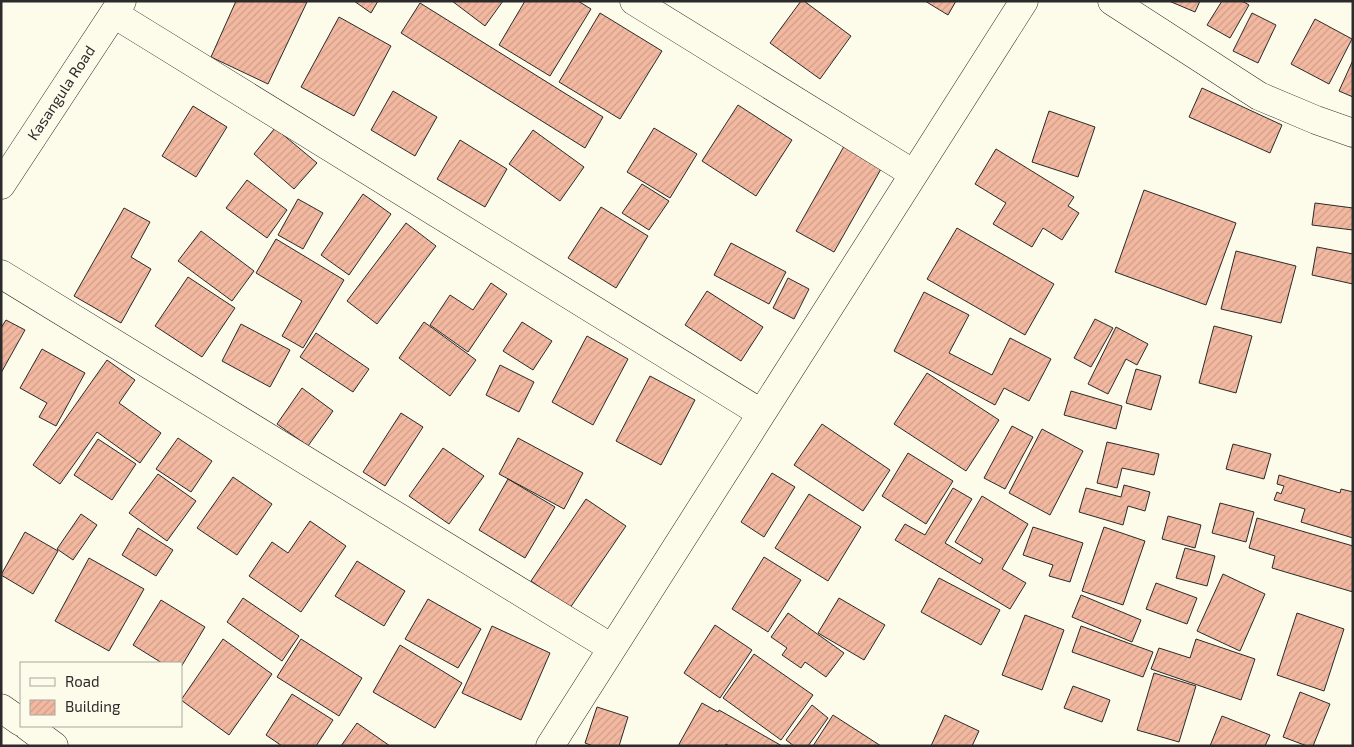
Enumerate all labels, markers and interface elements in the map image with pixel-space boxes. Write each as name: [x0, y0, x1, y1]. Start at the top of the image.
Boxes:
street label: Kasangula Road: [23, 42, 98, 143]
legend: [20, 662, 182, 727]
text: Road: [65, 672, 100, 690]
text: Building: [65, 697, 121, 715]

